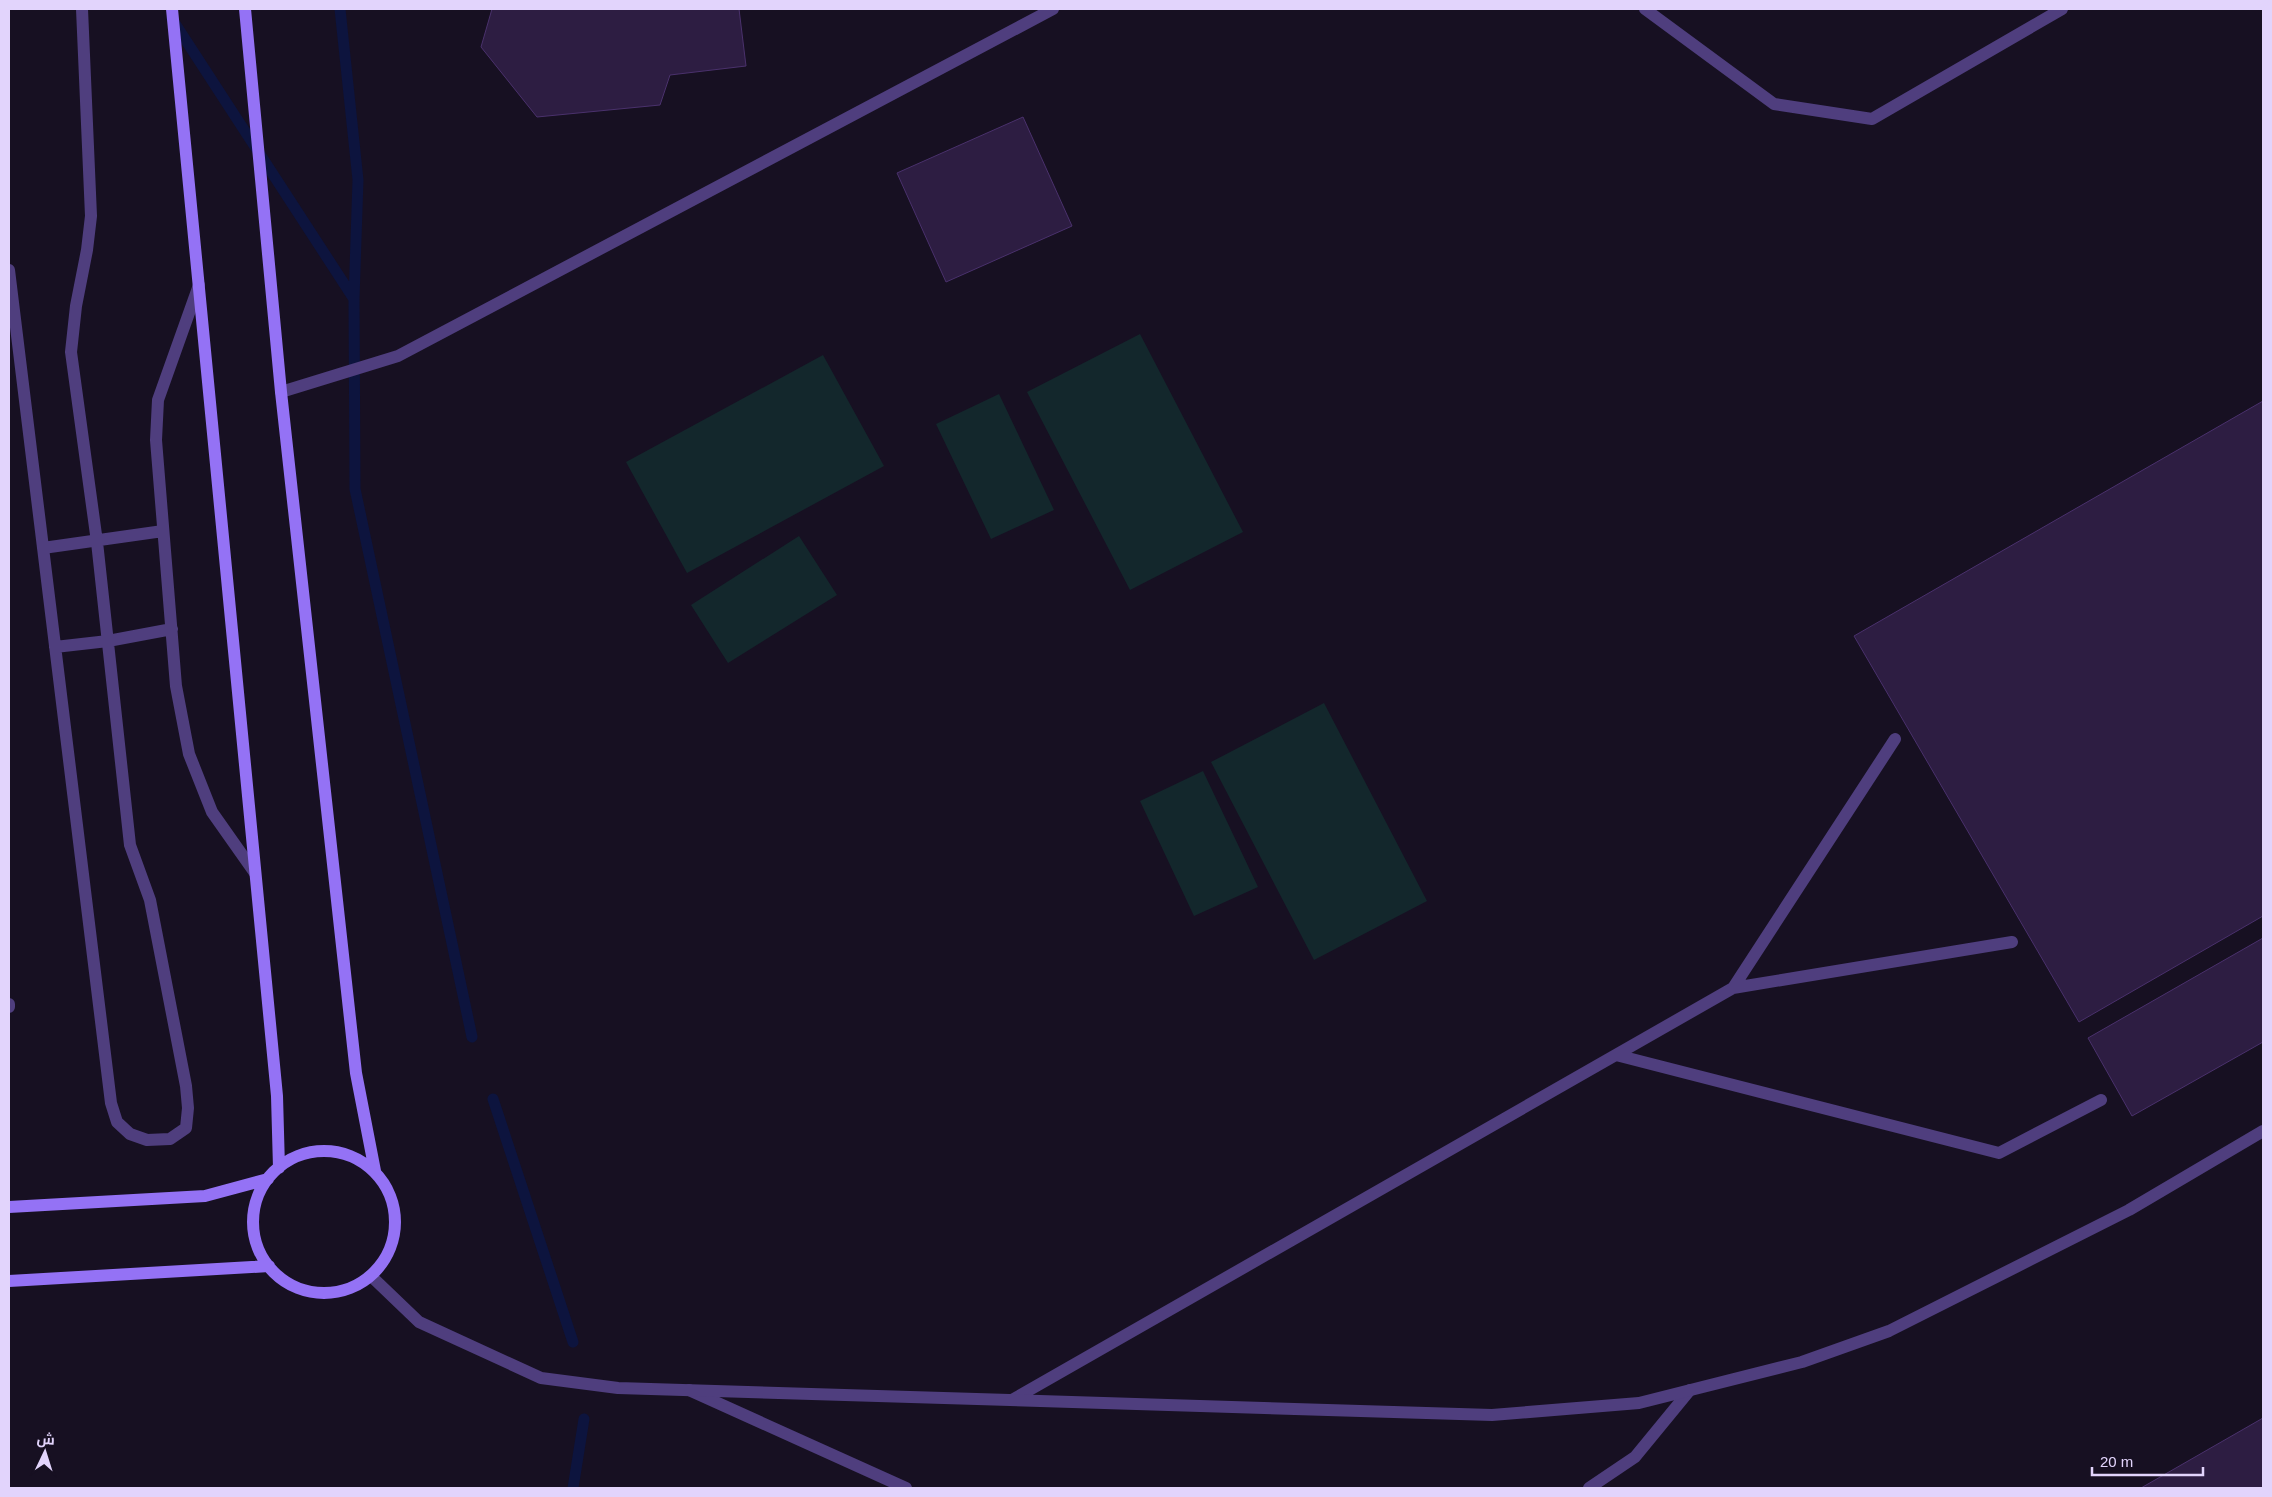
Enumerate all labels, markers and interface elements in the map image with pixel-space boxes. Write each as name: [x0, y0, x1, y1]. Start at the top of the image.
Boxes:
north arrow: [20, 1427, 70, 1477]
text: ش: [36, 1430, 55, 1449]
scale bar: [2092, 1444, 2203, 1476]
text: 20 m: [2100, 1453, 2133, 1470]

